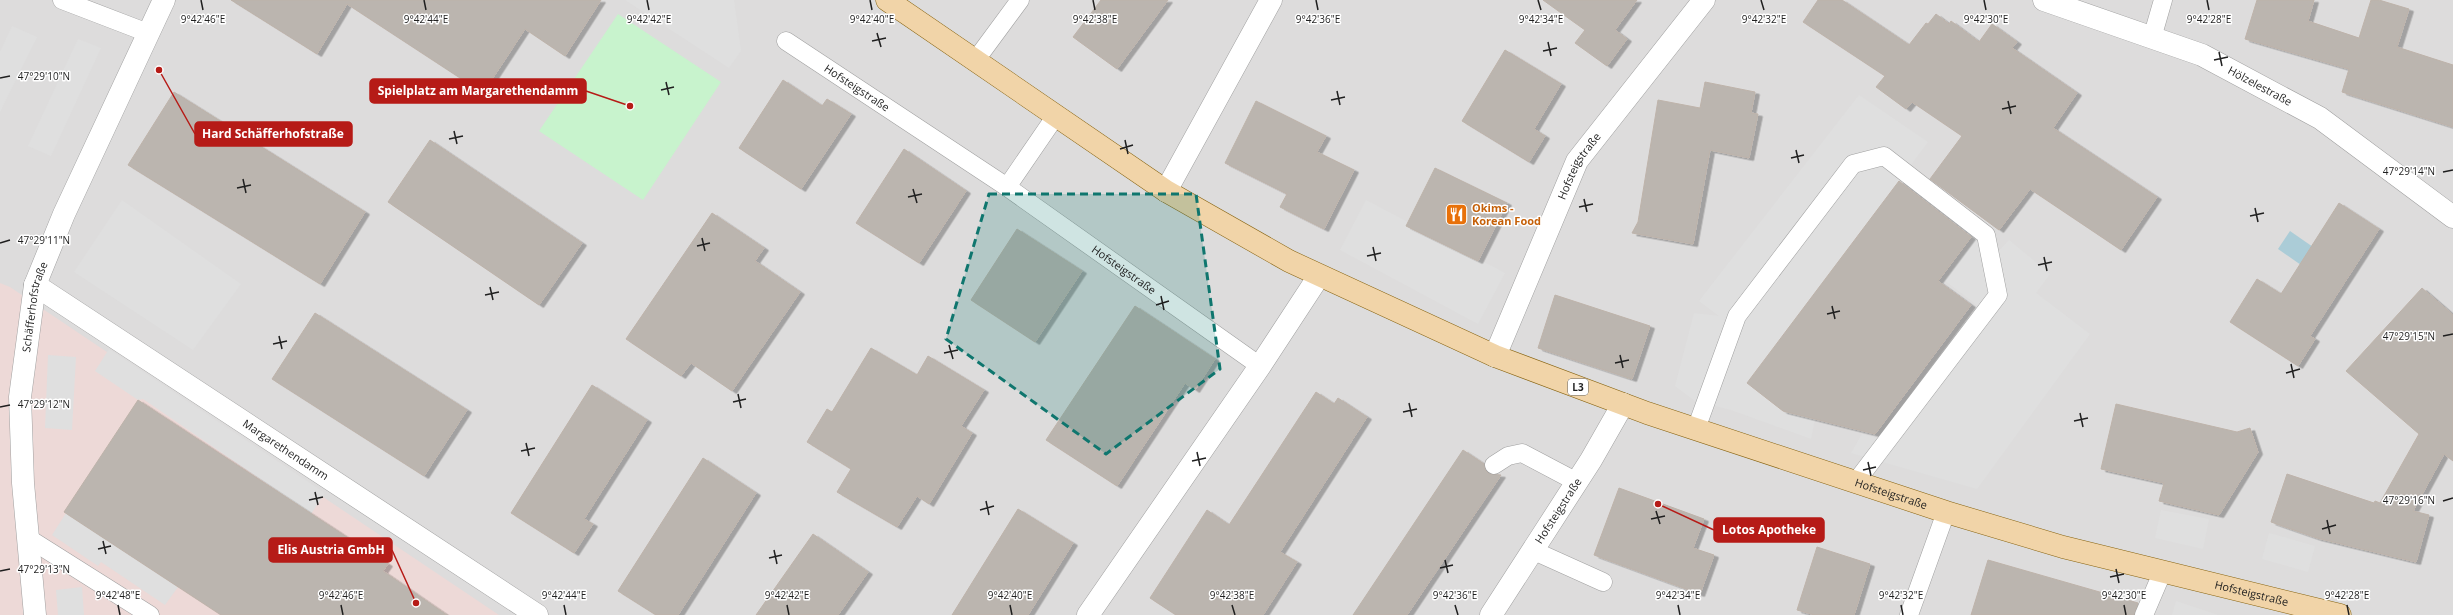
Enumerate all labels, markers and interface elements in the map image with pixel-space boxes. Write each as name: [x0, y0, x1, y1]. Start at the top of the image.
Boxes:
text: 9°42'46"E: [181, 12, 225, 26]
text: 9°42'44"E: [404, 12, 448, 26]
text: 9°42'42"E: [627, 12, 671, 26]
text: 9°42'40"E: [850, 12, 894, 26]
text: 9°42'38"E: [1073, 12, 1117, 26]
text: 9°42'36"E: [1296, 12, 1340, 26]
text: 9°42'34"E: [1519, 12, 1563, 26]
text: 9°42'32"E: [1742, 12, 1786, 26]
text: 9°42'30"E: [1964, 12, 2008, 26]
text: 9°42'28"E: [2187, 12, 2231, 26]
street label: Hofsteigstraße: [822, 60, 893, 114]
street label: Hölzelestraße: [2225, 62, 2295, 109]
text: 47°29'10"N: [18, 69, 70, 83]
callout: Spielplatz am Margarethendamm: [370, 79, 586, 103]
text: Spielplatz am Margarethendamm: [378, 82, 578, 99]
callout: Hard Schäfferhofstraße: [195, 122, 352, 146]
text: Hard Schäfferhofstraße: [202, 125, 344, 142]
street label: Hofsteigstraße: [1554, 129, 1604, 202]
text: 47°29'14"N: [2383, 164, 2435, 178]
place label: Okims - Korean Food: [1472, 200, 1541, 228]
restaurant icon: Okims - Korean Food: [1444, 201, 1470, 227]
text: 47°29'11"N: [18, 233, 70, 247]
street label: Hofsteigstraße: [1089, 241, 1159, 297]
street label: Schäfferhofstraße: [18, 259, 51, 353]
text: 47°29'15"N: [2383, 329, 2435, 343]
road number: L3: [1568, 379, 1588, 395]
text: 47°29'12"N: [18, 397, 70, 411]
street label: Margarethendamm: [240, 416, 332, 483]
street label: Hofsteigstraße: [1853, 474, 1929, 512]
street label: Hofsteigstraße: [1531, 475, 1585, 546]
text: 47°29'16"N: [2383, 493, 2435, 507]
callout: Lotos Apotheke: [1714, 518, 1824, 542]
text: Lotos Apotheke: [1722, 521, 1816, 538]
callout: Elis Austria GmbH: [269, 538, 392, 562]
text: Elis Austria GmbH: [277, 541, 385, 558]
text: 47°29'13"N: [18, 562, 70, 576]
street label: Hofsteigstraße: [2213, 577, 2290, 609]
text: 9°42'48"E: [96, 588, 140, 602]
text: 9°42'46"E: [319, 588, 363, 602]
text: 9°42'44"E: [542, 588, 586, 602]
text: 9°42'42"E: [765, 588, 809, 602]
text: 9°42'40"E: [988, 588, 1032, 602]
text: 9°42'38"E: [1210, 588, 1254, 602]
text: 9°42'36"E: [1433, 588, 1477, 602]
text: 9°42'34"E: [1656, 588, 1700, 602]
text: 9°42'32"E: [1879, 588, 1923, 602]
text: 9°42'30"E: [2102, 588, 2146, 602]
text: 9°42'28"E: [2325, 588, 2369, 602]

